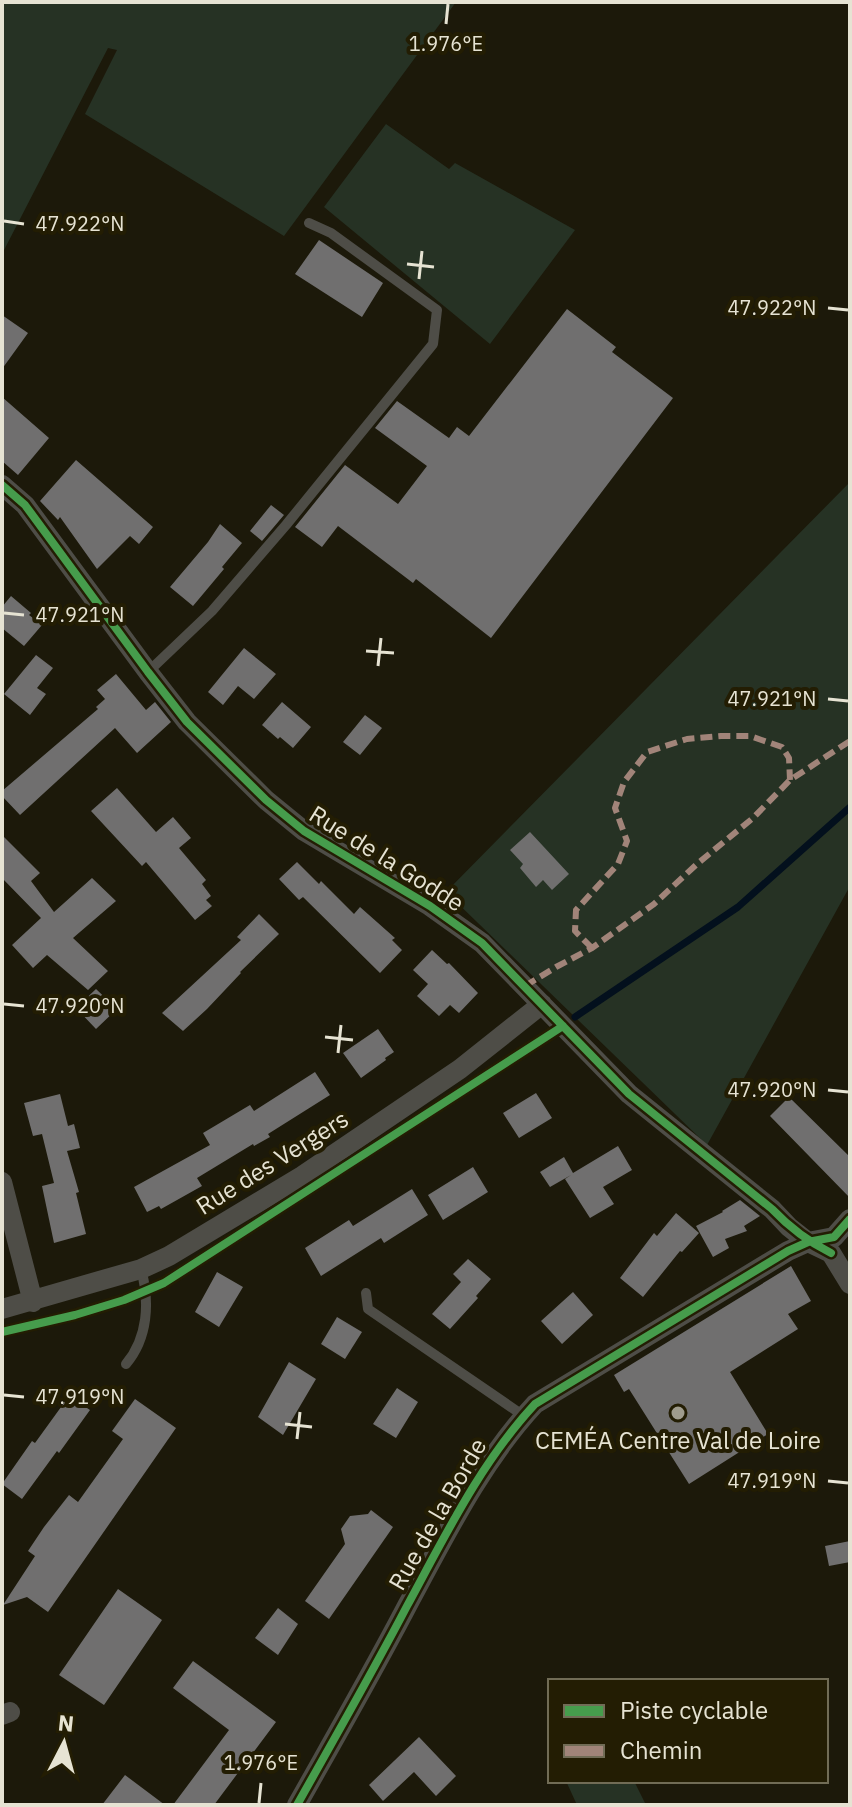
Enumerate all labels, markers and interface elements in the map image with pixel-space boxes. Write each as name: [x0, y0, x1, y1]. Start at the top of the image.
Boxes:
text: 1.976°E: [409, 30, 483, 57]
text: 47.922°N: [36, 210, 124, 237]
text: 47.922°N: [728, 294, 816, 321]
text: 47.921°N: [36, 601, 124, 628]
text: 47.921°N: [728, 685, 816, 712]
street label: Rue de la Godde: [304, 798, 470, 918]
text: 47.920°N: [36, 992, 124, 1019]
text: 47.920°N: [728, 1076, 816, 1103]
street label: Rue des Vergers: [190, 1102, 354, 1222]
text: 47.919°N: [36, 1383, 124, 1410]
marker: CEMÉA Centre Val de Loire: [669, 1404, 687, 1422]
place label: CEMÉA Centre Val de Loire: [535, 1424, 821, 1456]
street label: Rue de la Borde: [381, 1432, 493, 1596]
text: 47.919°N: [728, 1467, 816, 1494]
legend: [548, 1679, 828, 1783]
text: Piste cyclable: [620, 1694, 768, 1726]
north arrow: [24, 1703, 104, 1783]
text: N: [57, 1707, 76, 1738]
text: Chemin: [620, 1734, 702, 1766]
text: 1.976°E: [224, 1749, 298, 1776]

